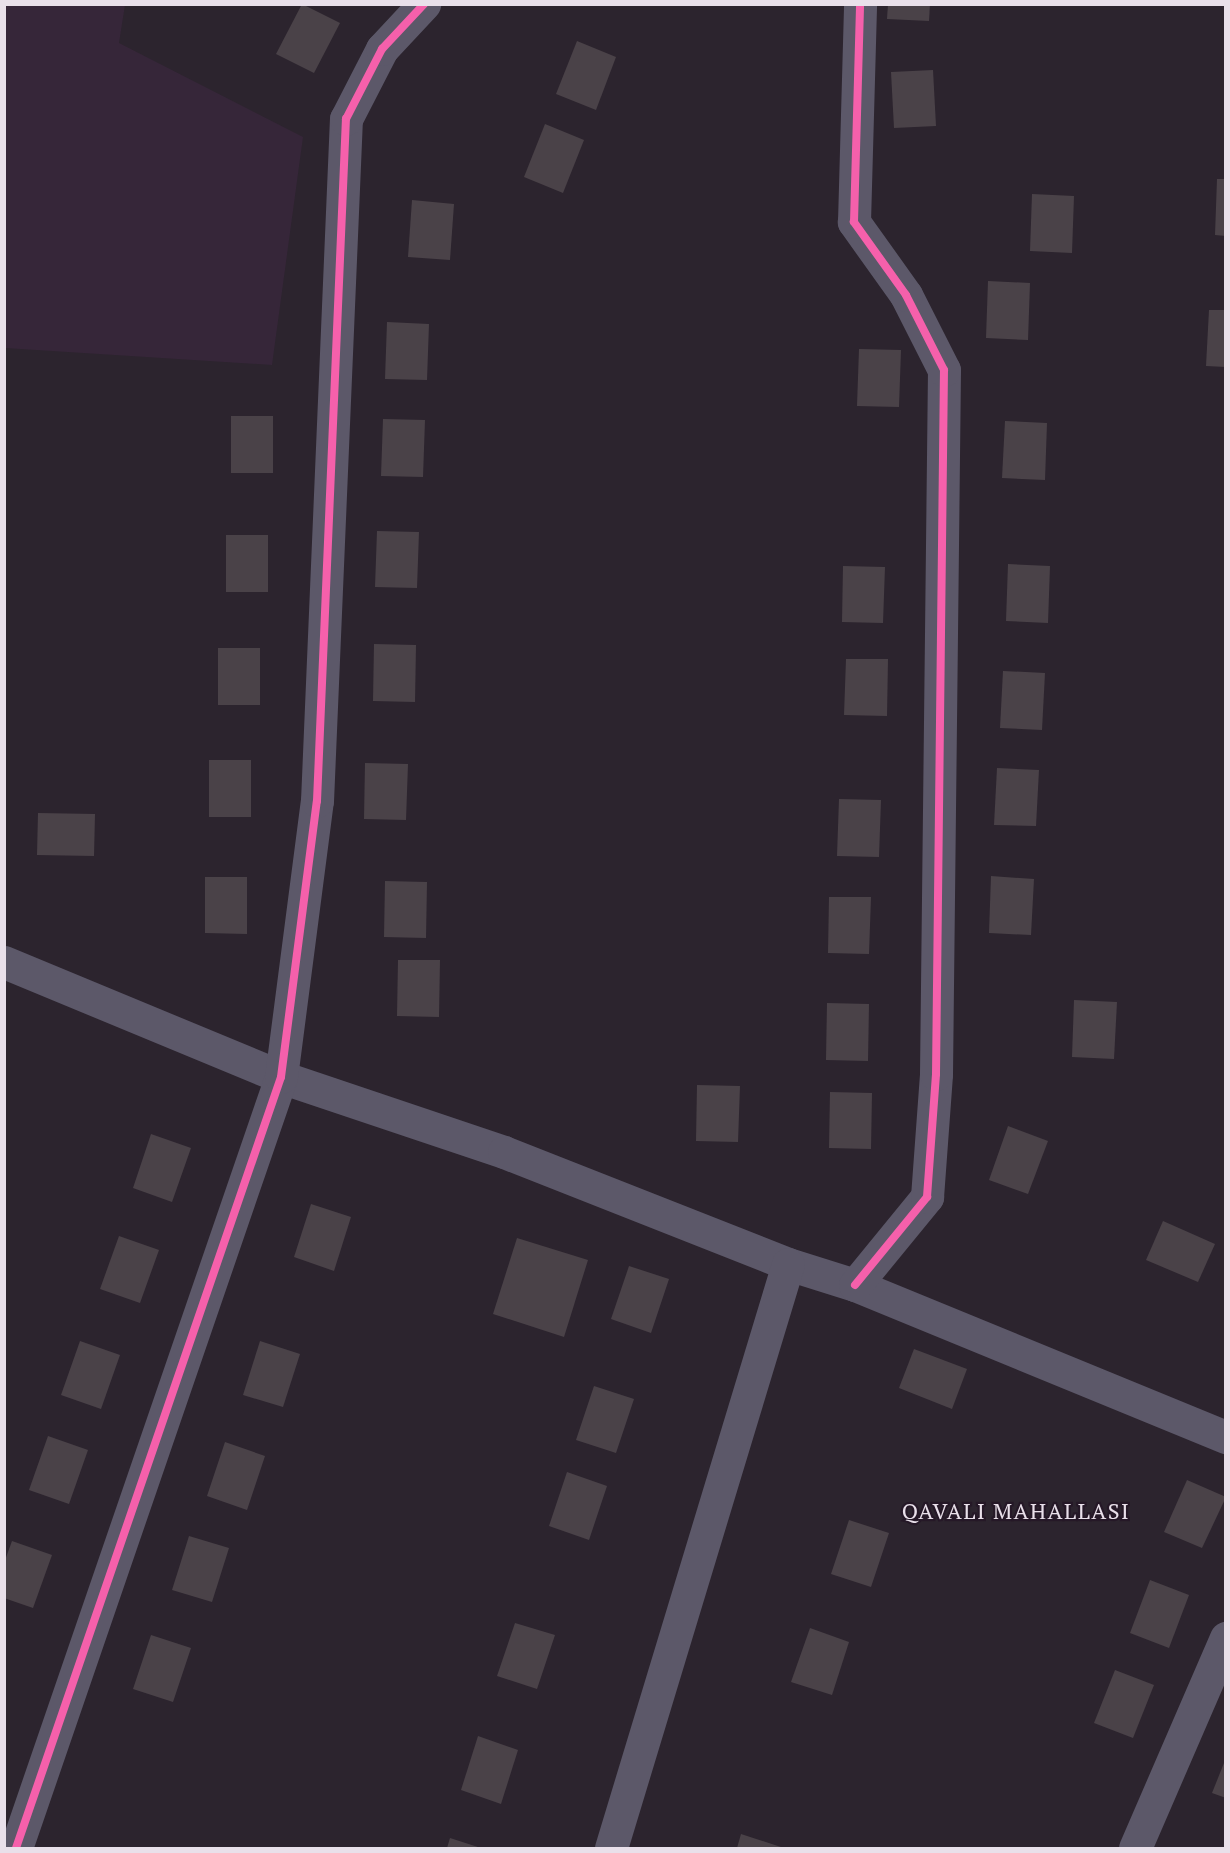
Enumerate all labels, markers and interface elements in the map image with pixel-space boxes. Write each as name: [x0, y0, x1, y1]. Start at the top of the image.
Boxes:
district label: QAVALI MAHALLASI: [902, 1498, 1130, 1524]

